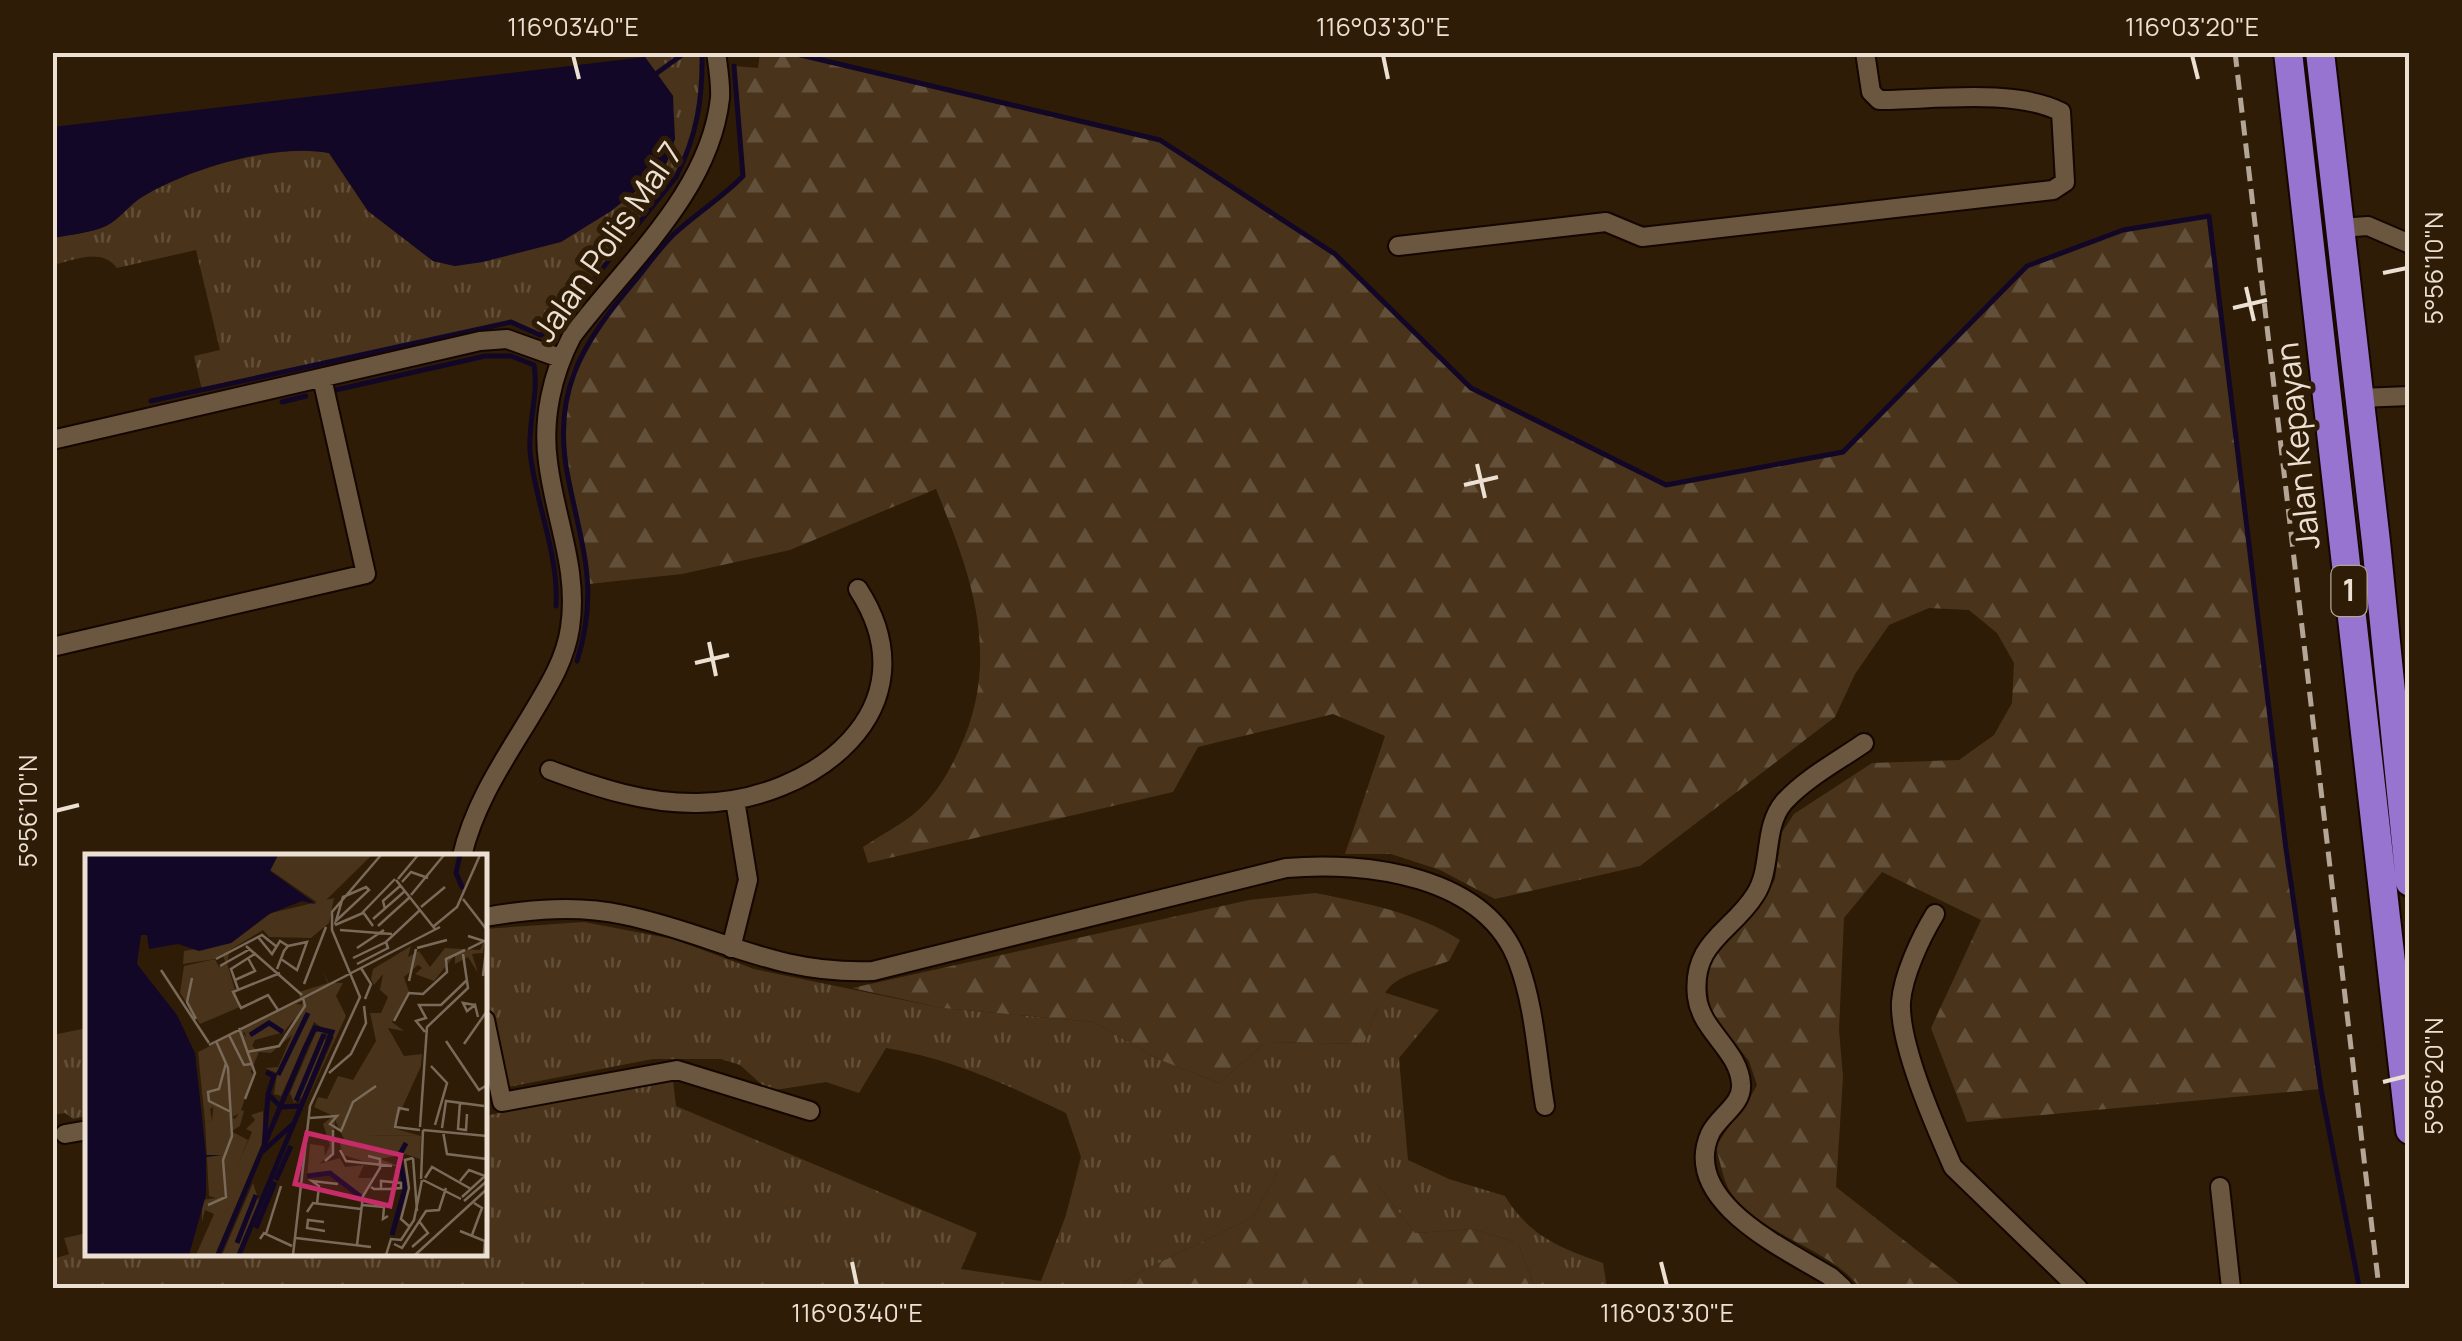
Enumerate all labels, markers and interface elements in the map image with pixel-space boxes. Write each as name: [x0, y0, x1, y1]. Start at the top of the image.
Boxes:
text: 116°03'40"E: [507, 9, 639, 44]
text: 116°03'30"E: [1316, 9, 1450, 44]
text: 116°03'20"E: [2125, 9, 2259, 44]
street label: Jalan Polis Mal 7: [522, 133, 692, 350]
text: 5°56'10"N: [2416, 212, 2451, 324]
street label: Jalan Kepayan: [2264, 340, 2330, 552]
road number: 1: [2332, 566, 2366, 616]
text: 5°56'10"N: [10, 755, 45, 867]
inset map: [85, 854, 488, 1256]
text: 5°56'20"N: [2416, 1017, 2451, 1135]
text: 116°03'40"E: [791, 1295, 923, 1330]
text: 116°03'30"E: [1600, 1295, 1734, 1330]

